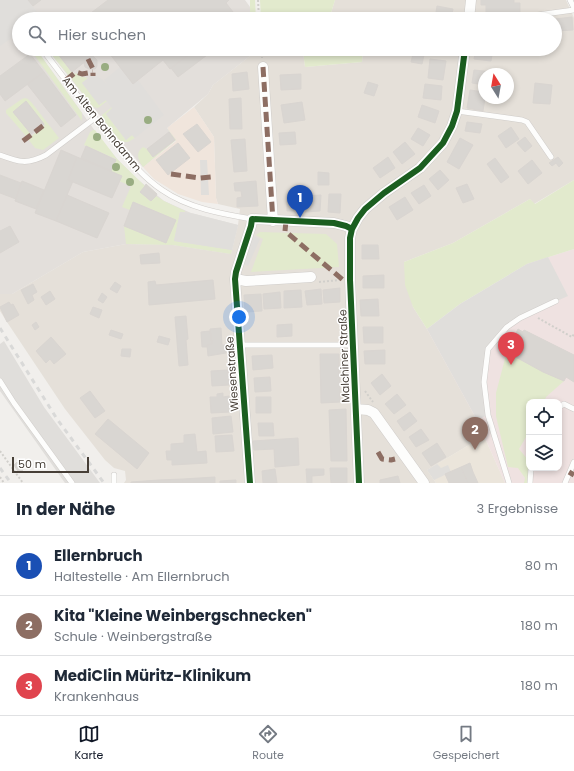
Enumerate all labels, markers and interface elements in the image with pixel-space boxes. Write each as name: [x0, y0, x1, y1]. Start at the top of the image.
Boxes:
search box: [12, 12, 562, 56]
icon: search: [26, 23, 48, 45]
text: Hier suchen: [58, 24, 146, 45]
north arrow: [478, 68, 514, 104]
street label: Am Alten Bahndamm: [59, 73, 145, 175]
pin: 1: [287, 185, 313, 218]
your location: [229, 307, 249, 327]
street label: Malchiner Straße: [334, 309, 354, 403]
pin: 3: [498, 332, 524, 365]
street label: Wiesenstraße: [221, 336, 243, 412]
map controls: [526, 399, 562, 471]
button: locate: [526, 399, 562, 435]
pin: 2: [462, 417, 488, 450]
button: layers: [526, 435, 562, 471]
scale bar: [12, 455, 89, 474]
text: 50 m: [18, 456, 46, 472]
text: In der Nähe: [16, 497, 115, 521]
text: 3 Ergebnisse: [477, 499, 558, 518]
text: Ellernbruch: [54, 545, 143, 566]
text: 1: [27, 556, 31, 575]
text: 80 m: [525, 556, 558, 575]
text: Haltestelle · Am Ellernbruch: [54, 567, 230, 586]
text: Kita "Kleine Weinbergschnecken": [54, 605, 312, 626]
text: 2: [25, 616, 33, 635]
text: 180 m: [521, 616, 558, 635]
text: Schule · Weinbergstraße: [54, 627, 212, 646]
text: MediClin Müritz-Klinikum: [54, 665, 251, 686]
text: 3: [25, 676, 33, 695]
text: 180 m: [521, 676, 558, 695]
text: Krankenhaus: [54, 687, 139, 706]
tab: Karte: [74, 723, 103, 764]
tab: Route: [252, 723, 284, 764]
tab: Gespeichert: [433, 723, 500, 764]

